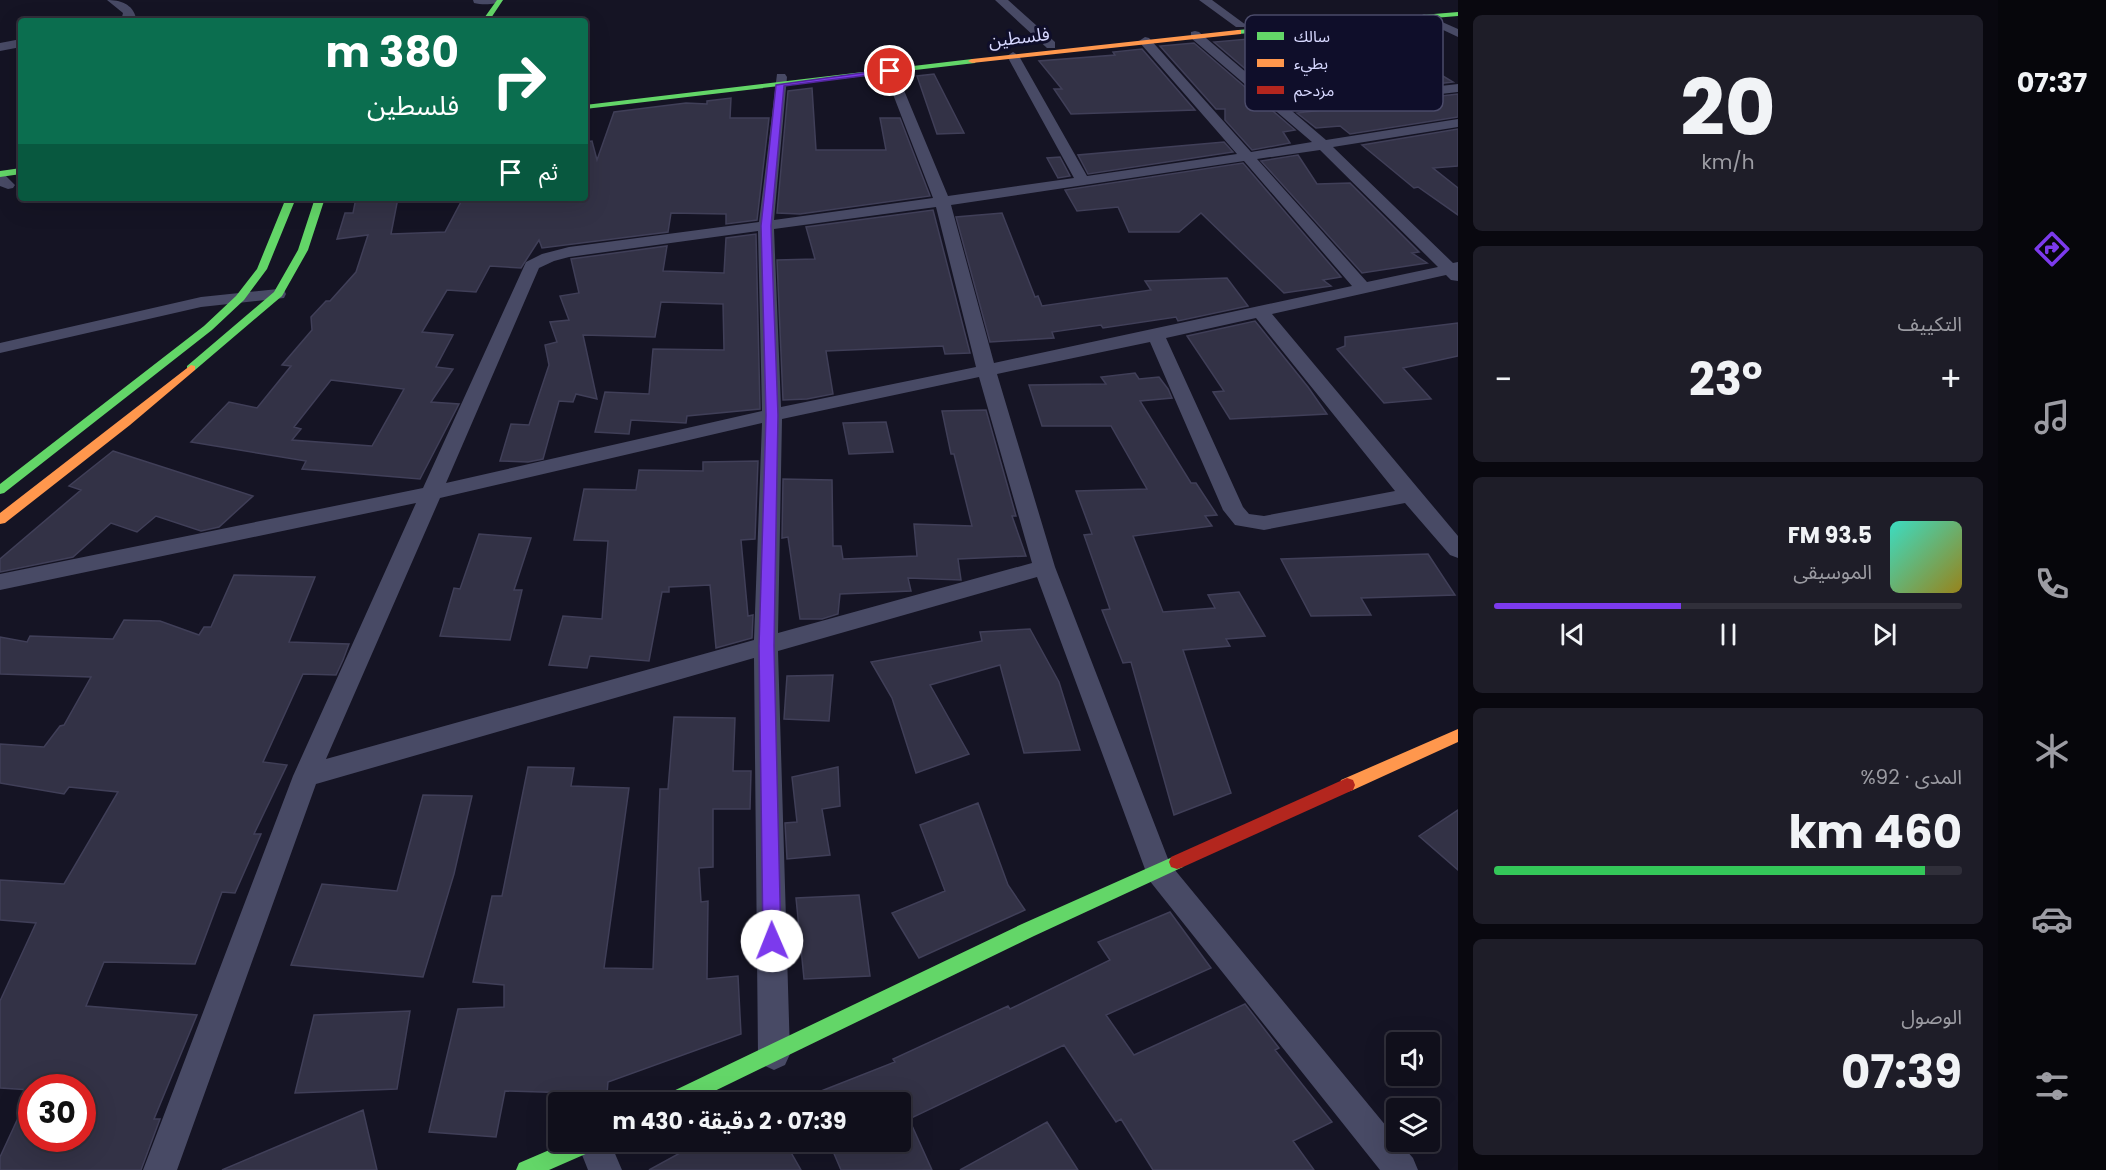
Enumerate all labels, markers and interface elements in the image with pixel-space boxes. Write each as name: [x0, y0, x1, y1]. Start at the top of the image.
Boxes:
legend: [1245, 15, 1443, 111]
street label: فلسطين: [987, 21, 1051, 53]
text: 380 m: [326, 23, 459, 82]
text: سالك: [1294, 25, 1330, 48]
icon: right: [480, 42, 558, 120]
pin: [864, 45, 915, 96]
text: بطيء: [1294, 52, 1328, 76]
text: 20: [1680, 53, 1776, 162]
icon: arrive: [873, 54, 906, 87]
text: 07:37: [2017, 64, 2087, 101]
text: مزدحم: [1294, 79, 1334, 103]
text: فلسطين: [367, 87, 459, 124]
text: km/h: [1701, 148, 1755, 176]
icon: arrive: [494, 156, 527, 189]
text: ثم: [539, 157, 558, 188]
icon: directions: [2031, 228, 2073, 270]
text: التكييف: [1898, 310, 1962, 338]
text: 23°: [1689, 348, 1763, 411]
text: −: [1494, 356, 1512, 403]
text: +: [1939, 356, 1962, 403]
icon: music: [2031, 396, 2073, 438]
text: 93.5 FM: [1788, 520, 1872, 551]
text: الموسيقى: [1793, 558, 1872, 586]
icon: phone: [2031, 563, 2073, 605]
icon: previous: [1556, 618, 1589, 651]
icon: pause: [1712, 618, 1745, 651]
icon: next: [1868, 618, 1901, 651]
icon: climate: [2031, 730, 2073, 772]
text: المدى · 92%: [1860, 763, 1962, 791]
text: 460 km: [1789, 801, 1962, 864]
icon: car: [2031, 898, 2073, 940]
position arrow: [740, 909, 804, 973]
text: الوصول: [1901, 1003, 1962, 1031]
map controls: [1386, 1032, 1440, 1152]
button: sound: [1386, 1032, 1440, 1086]
text: 07:39: [1841, 1041, 1962, 1104]
icon: filters: [2031, 1065, 2073, 1107]
speed limit sign: 30: [18, 1074, 96, 1152]
button: layers: [1386, 1098, 1440, 1152]
text: 07:39 · 2 دقيقة · 430 m: [612, 1106, 847, 1137]

